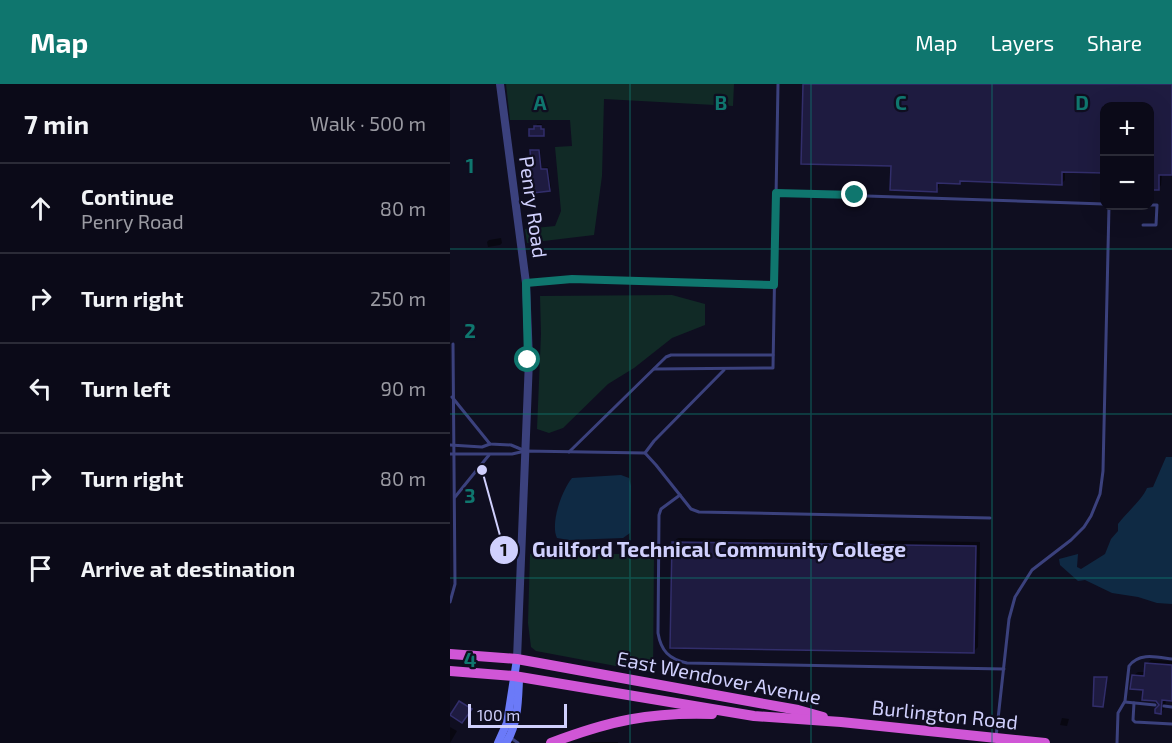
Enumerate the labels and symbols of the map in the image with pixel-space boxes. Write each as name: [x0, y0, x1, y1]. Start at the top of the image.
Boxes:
text: A: [533, 90, 547, 114]
text: B: [715, 90, 727, 114]
text: C: [895, 90, 907, 114]
text: D: [1075, 90, 1089, 114]
text: 1: [466, 153, 474, 177]
street label: Penry Road: [515, 154, 553, 259]
route end: [841, 181, 867, 207]
text: 2: [464, 318, 476, 342]
route start: [514, 346, 540, 372]
text: 3: [464, 483, 476, 507]
callout: Guilford Technical Community College: [489, 530, 919, 569]
text: Guilford Technical Community College: [532, 536, 906, 562]
text: 1: [500, 538, 508, 560]
street label: East Wendover Avenue: [615, 645, 823, 709]
text: 4: [464, 647, 477, 671]
street label: Burlington Road: [871, 694, 1019, 734]
scale bar: [468, 701, 567, 728]

